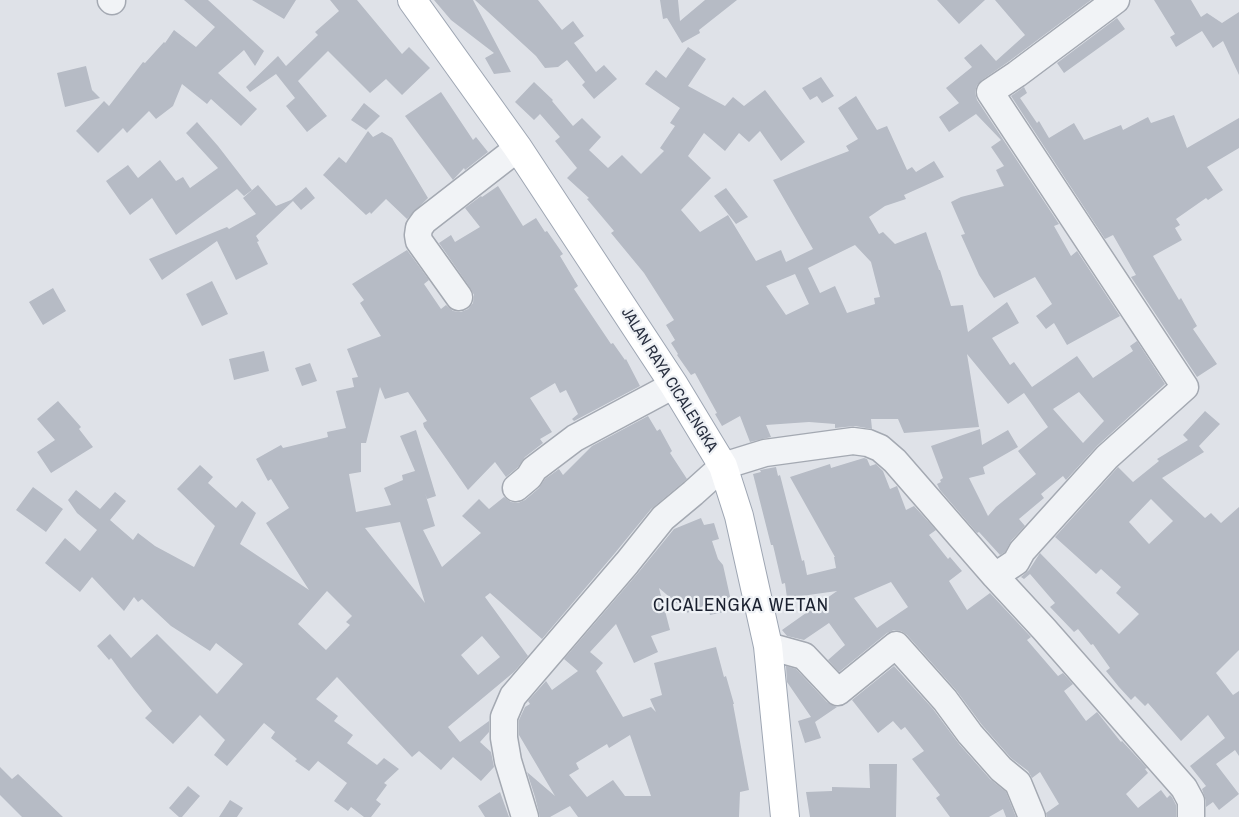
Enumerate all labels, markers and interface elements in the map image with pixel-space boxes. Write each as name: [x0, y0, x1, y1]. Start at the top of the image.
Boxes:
street label: JALAN RAYA CICALENGKA: [617, 304, 721, 456]
district label: CICALENGKA WETAN: [651, 595, 831, 617]

